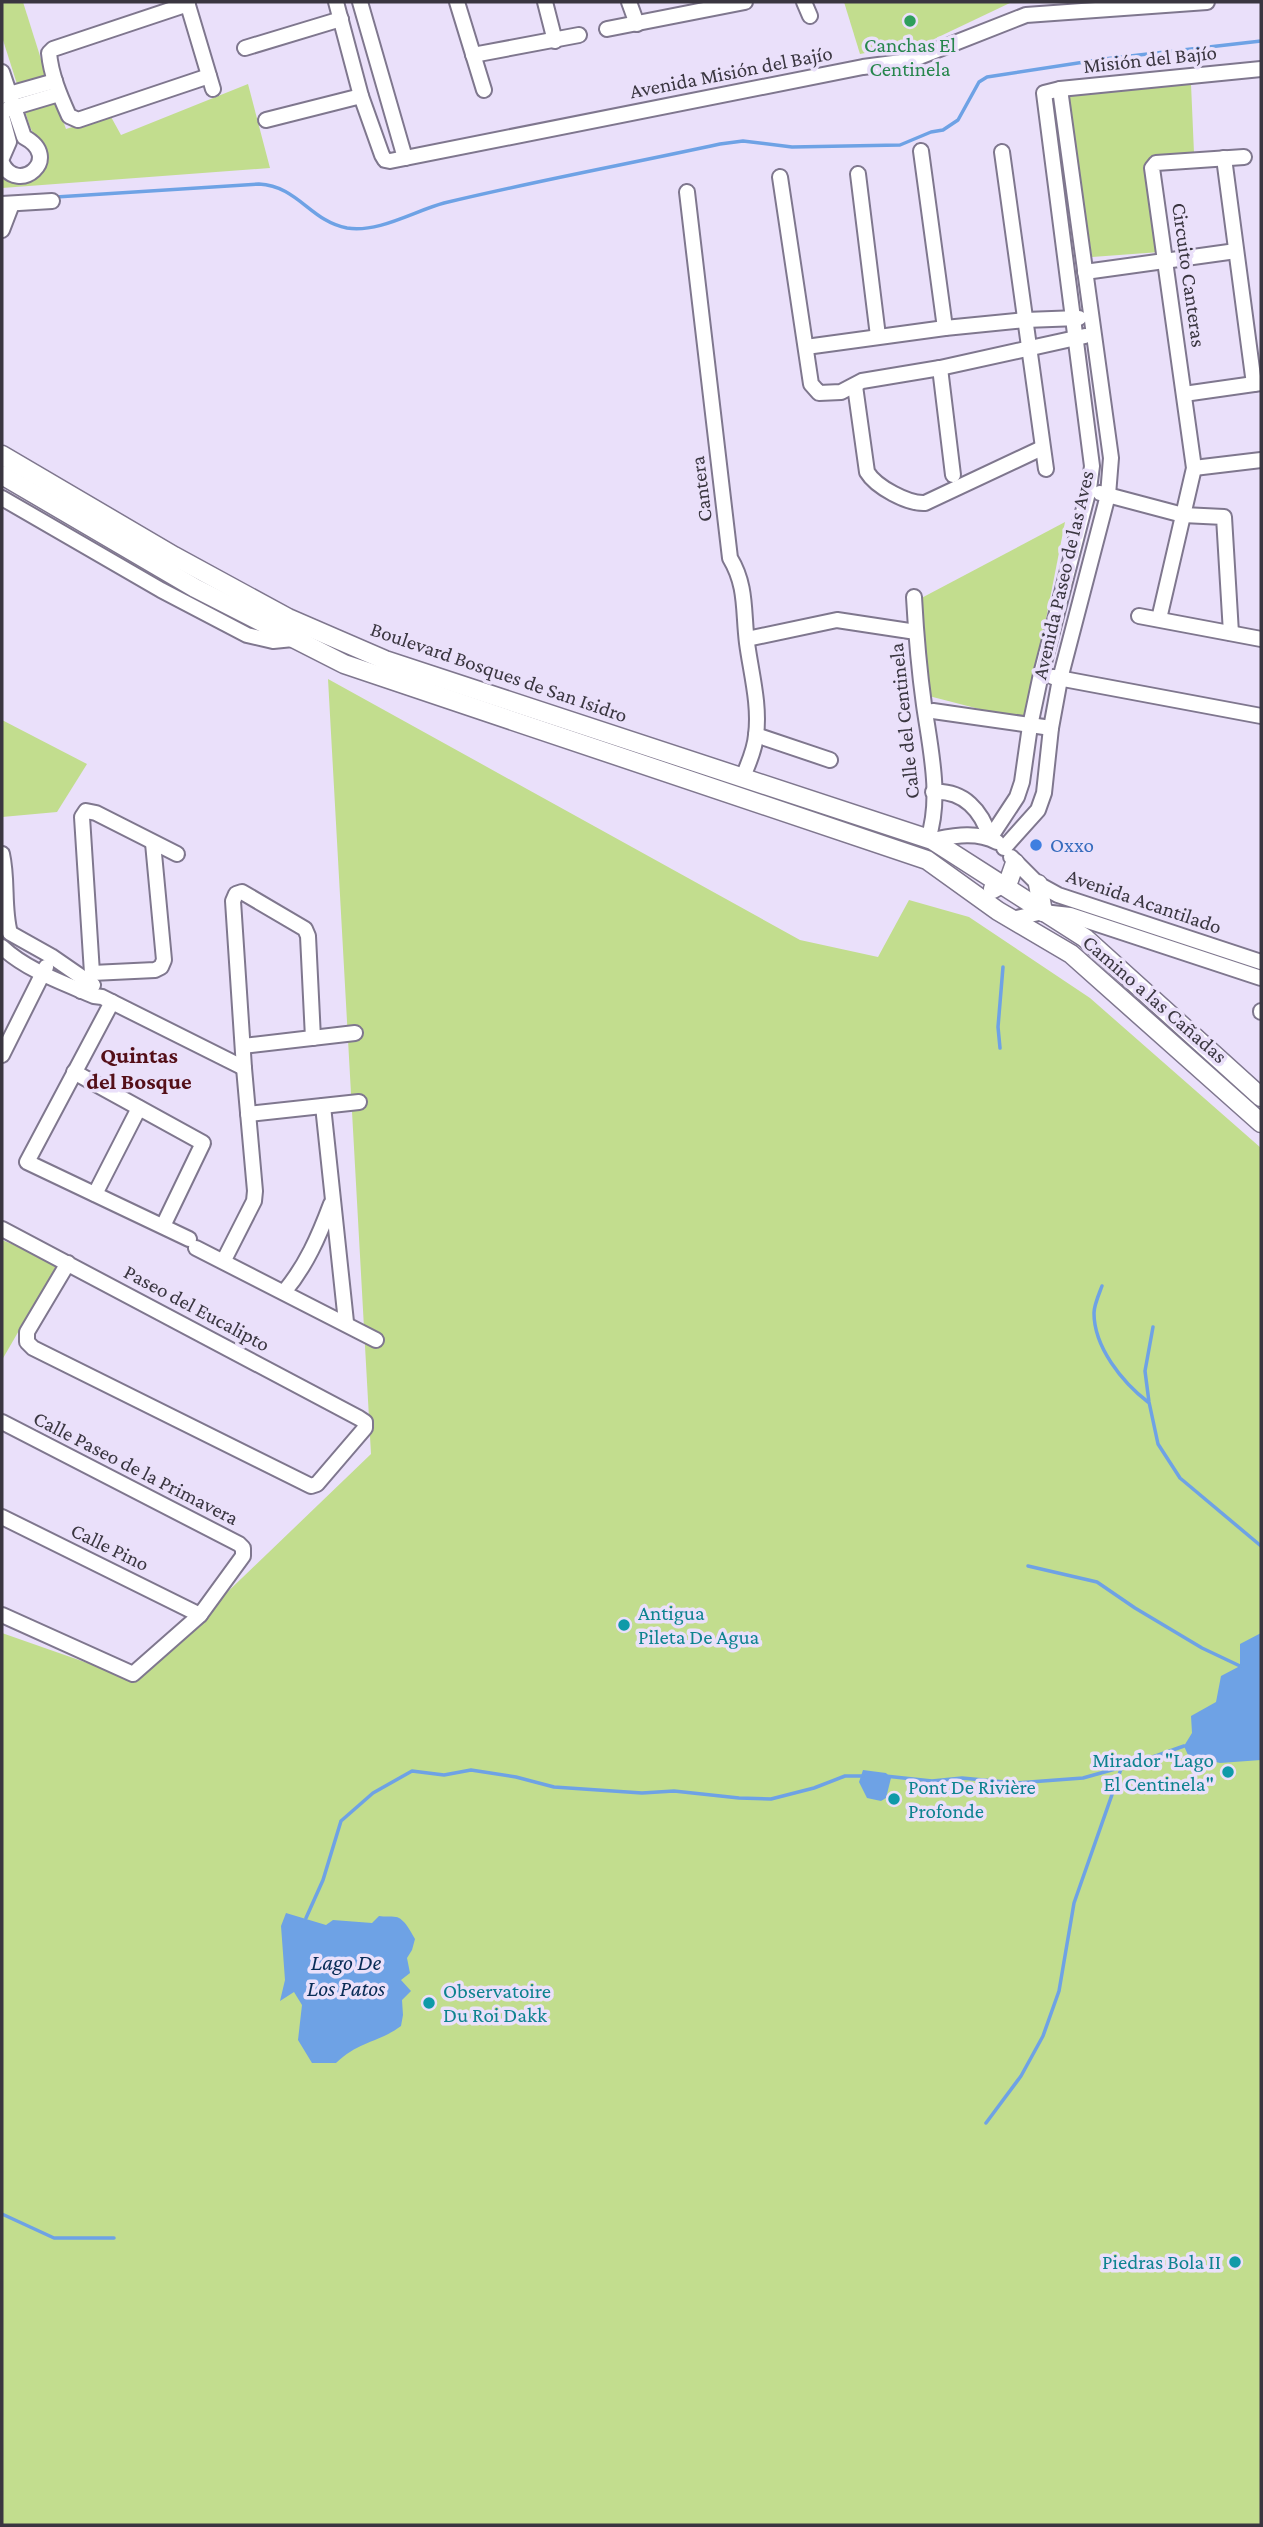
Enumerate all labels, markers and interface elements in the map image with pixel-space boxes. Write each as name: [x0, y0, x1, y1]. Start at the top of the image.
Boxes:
marker: Canchas El Centinela: [902, 13, 918, 29]
place label: Canchas El Centinela: [864, 33, 956, 81]
street label: Misión del Bajío: [1082, 40, 1218, 78]
street label: Avenida Misión del Bajío: [628, 41, 834, 103]
street label: Circuito Canteras: [1167, 201, 1211, 349]
street label: Cantera: [685, 454, 717, 523]
street label: Avenida Paseo de las Aves: [1027, 468, 1099, 682]
street label: Boulevard Bosques de San Isidro: [367, 617, 631, 727]
street label: Calle del Centinela: [884, 641, 924, 800]
place label: Oxxo: [1050, 833, 1094, 857]
marker: Oxxo: [1028, 837, 1044, 853]
street label: Avenida Acantilado: [1063, 863, 1225, 939]
street label: Camino a las Cañadas: [1078, 930, 1232, 1068]
district label: Quintas del Bosque: [86, 1042, 192, 1094]
street label: Paseo del Eucalipto: [120, 1259, 274, 1357]
street label: Calle Paseo de la Primavera: [29, 1406, 243, 1530]
street label: Calle Pino: [67, 1518, 153, 1576]
place label: Antigua Pileta De Agua: [638, 1601, 760, 1649]
marker: Antigua Pileta De Agua: [616, 1617, 632, 1633]
place label: Mirador "Lago El Centinela": [1092, 1748, 1214, 1796]
marker: Mirador "Lago El Centinela": [1220, 1764, 1236, 1780]
place label: Pont De Rivière Profonde: [908, 1775, 1036, 1823]
marker: Pont De Rivière Profonde: [886, 1791, 902, 1807]
water label: Lago De Los Patos: [307, 1949, 386, 2001]
place label: Observatoire Du Roi Dakk: [443, 1979, 551, 2027]
marker: Observatoire Du Roi Dakk: [421, 1995, 437, 2011]
place label: Piedras Bola II: [1102, 2250, 1221, 2274]
marker: Piedras Bola II: [1227, 2254, 1243, 2270]

